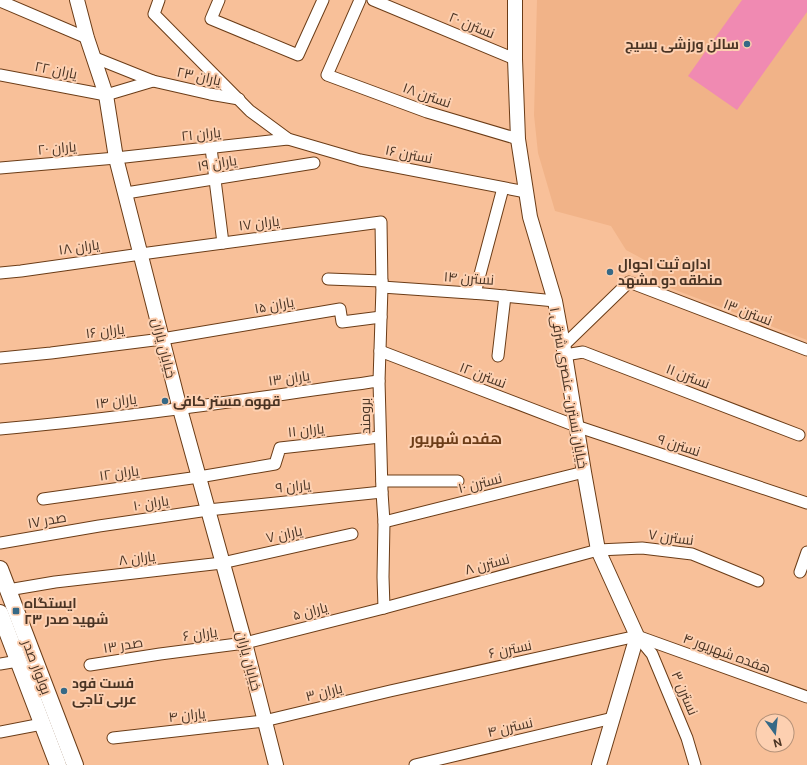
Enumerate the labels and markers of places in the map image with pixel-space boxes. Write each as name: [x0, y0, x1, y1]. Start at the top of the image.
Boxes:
place label: سالن ورزشی بسیج: [625, 36, 739, 54]
marker: سالن ورزشی بسیج: [742, 39, 752, 49]
place label: اداره ثبت احوال منطقه دو مشهد: [618, 256, 723, 289]
marker: اداره ثبت احوال منطقه دو مشهد: [605, 267, 615, 277]
place label: قهوه مستر کافی: [173, 393, 281, 410]
marker: قهوه مستر کافی: [160, 396, 170, 406]
place label: ایستگاه شهید صدر ۲۳: [24, 595, 108, 628]
marker: ایستگاه شهید صدر ۲۳: [11, 606, 21, 616]
place label: فست فود عربی تاجی: [72, 675, 137, 708]
marker: فست فود عربی تاجی: [59, 686, 69, 696]

